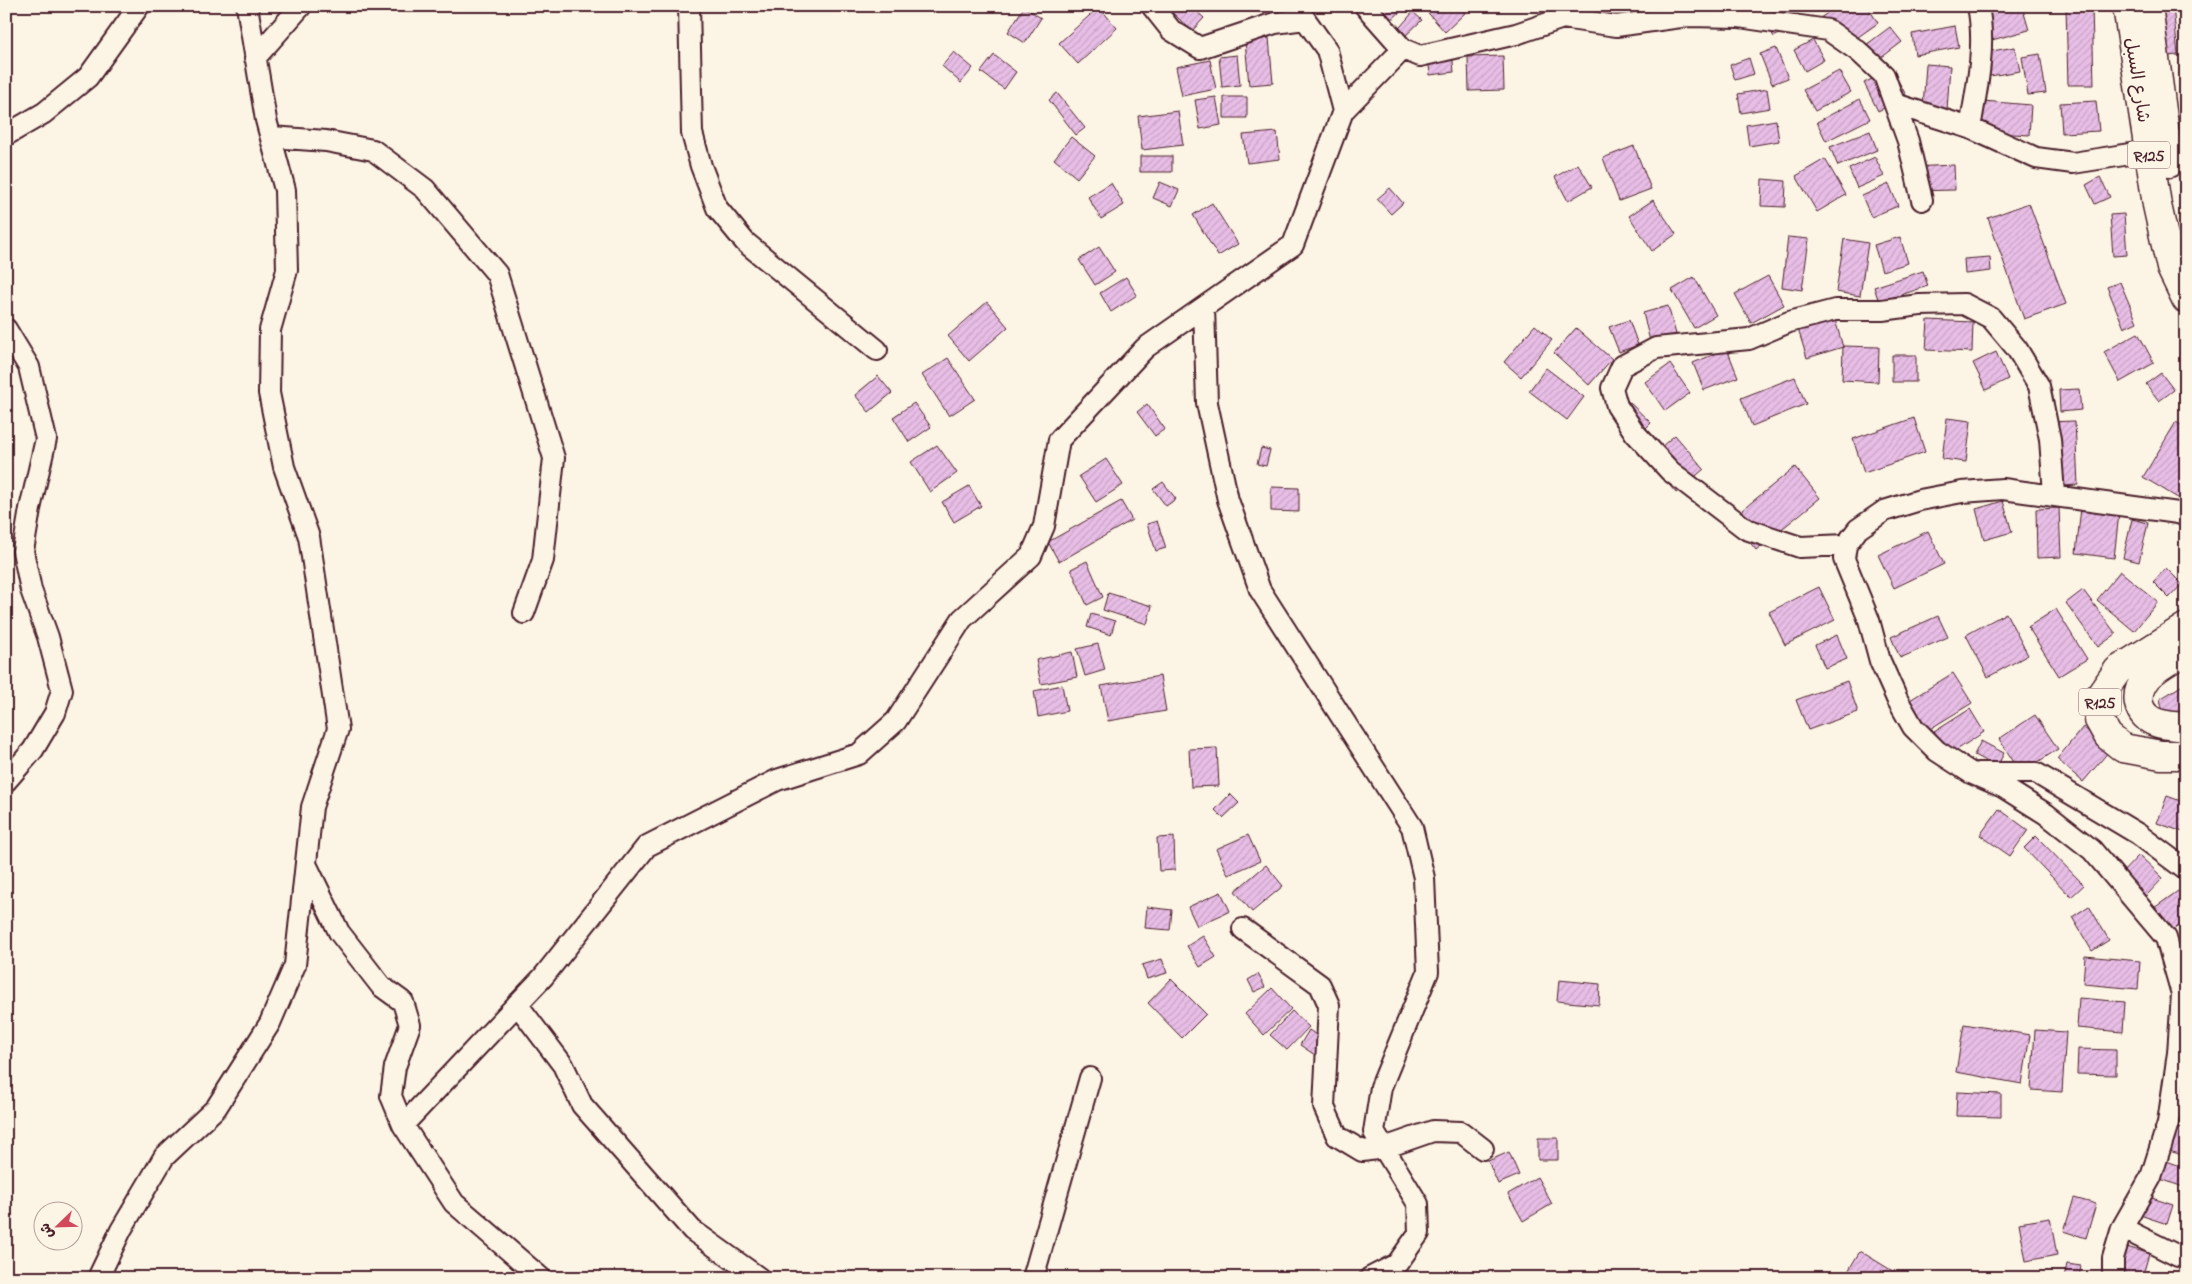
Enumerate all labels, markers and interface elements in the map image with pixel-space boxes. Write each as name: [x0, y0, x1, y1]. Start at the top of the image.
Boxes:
street label: شارع السبل: [2116, 36, 2156, 125]
road number: R125: [2128, 142, 2170, 168]
road number: R125: [2079, 689, 2121, 716]
north arrow: [32, 1202, 82, 1252]
text: ش: [35, 1219, 60, 1242]

